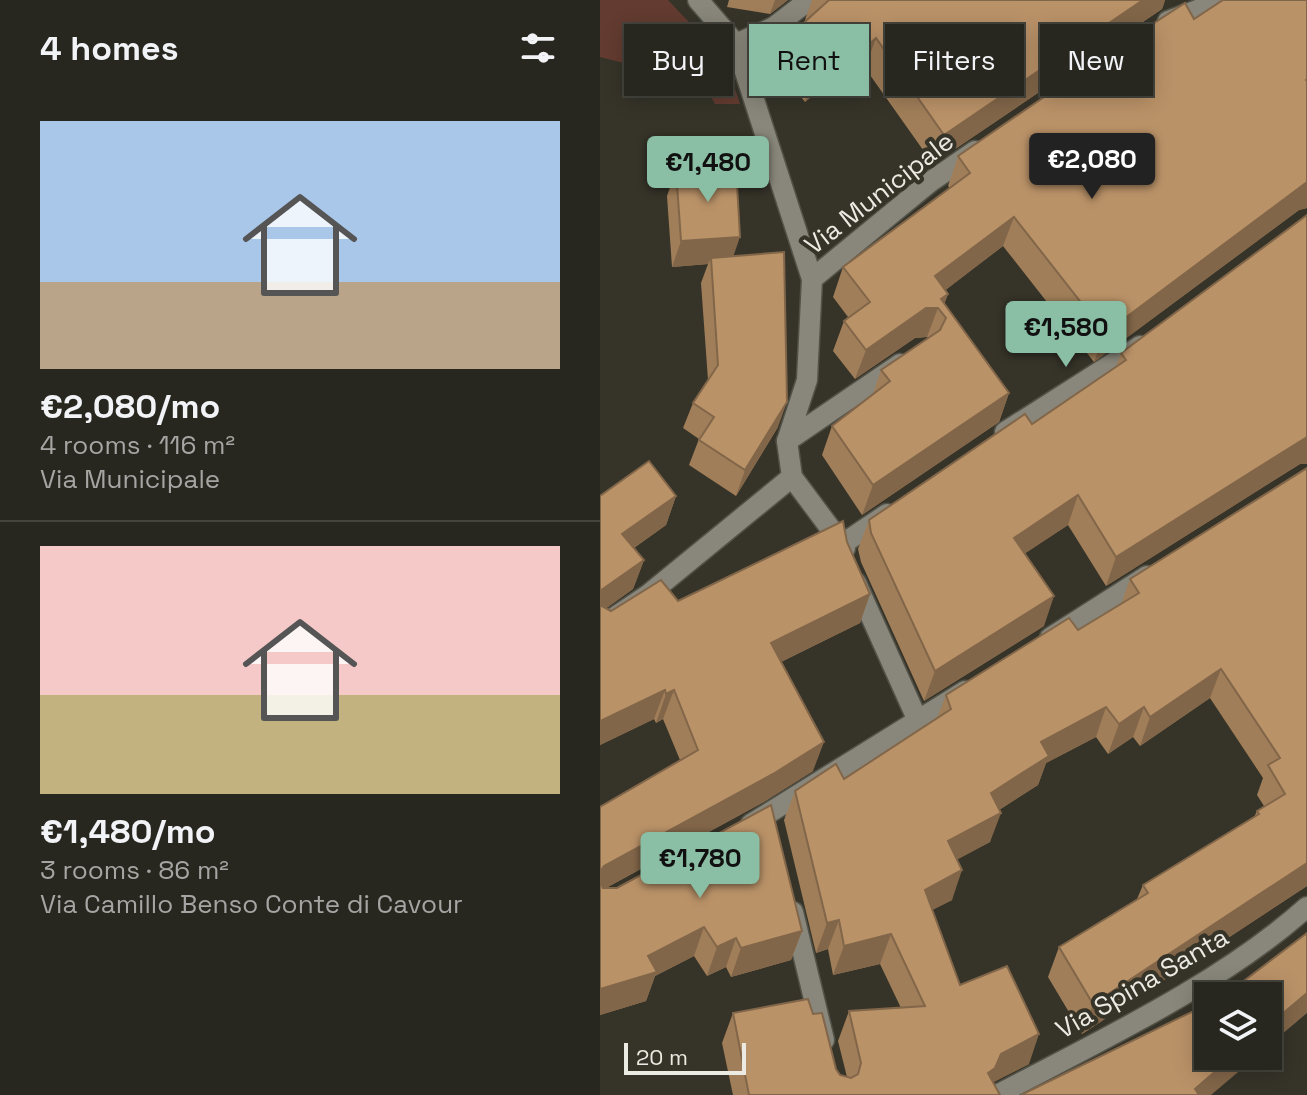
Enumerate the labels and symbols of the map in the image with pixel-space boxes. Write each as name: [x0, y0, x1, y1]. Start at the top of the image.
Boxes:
street label: Via Municipale: [798, 124, 960, 262]
pin: €2,080: [1027, 133, 1157, 201]
pin: €1,480: [643, 136, 773, 204]
pin: €1,580: [1001, 301, 1131, 369]
pin: €1,780: [635, 832, 765, 900]
street label: Via Spina Santa: [1050, 920, 1235, 1046]
scale bar: [624, 1039, 746, 1075]

